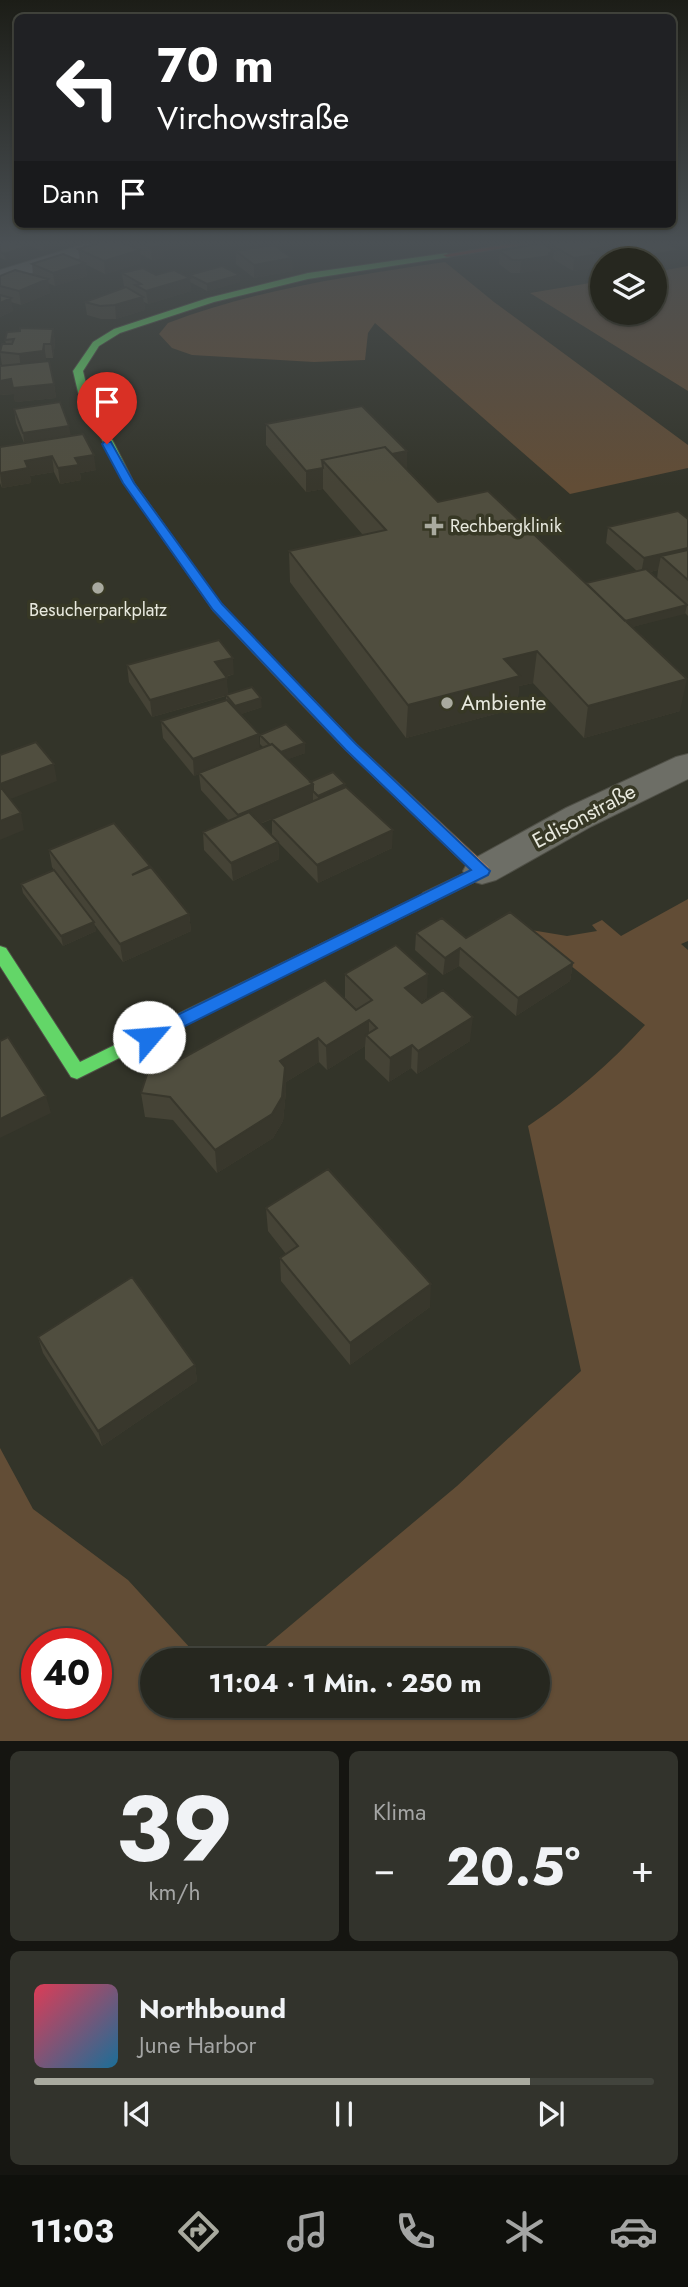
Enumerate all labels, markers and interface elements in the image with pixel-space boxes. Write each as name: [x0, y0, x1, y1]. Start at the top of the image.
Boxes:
text: 70 m: [157, 30, 274, 100]
icon: left: [42, 42, 133, 133]
text: Virchowstraße: [157, 95, 349, 141]
text: Dann: [42, 175, 100, 213]
icon: arrive: [114, 175, 152, 213]
map controls: [590, 248, 667, 325]
button: layers: [590, 248, 667, 325]
pin: [77, 372, 137, 444]
icon: arrive: [88, 383, 126, 421]
place label: Rechbergklinik: [450, 513, 562, 539]
marker: Rechbergklinik: [424, 516, 444, 536]
marker: Besucherparkplatz: [90, 580, 106, 596]
place label: Besucherparkplatz: [29, 597, 168, 623]
place label: Ambiente: [461, 688, 547, 718]
marker: Ambiente: [439, 695, 455, 711]
street label: Edisonstraße: [527, 776, 641, 856]
position arrow: [112, 1000, 186, 1074]
speed limit sign: 40: [21, 1628, 112, 1719]
text: 11:04 · 1 Min. · 250 m: [208, 1664, 482, 1702]
text: 39: [116, 1764, 233, 1895]
text: Klima: [373, 1795, 426, 1829]
text: 20.5°: [446, 1829, 580, 1905]
text: −: [373, 1841, 395, 1896]
text: +: [631, 1841, 654, 1896]
text: km/h: [149, 1875, 200, 1909]
text: Northbound: [139, 1990, 286, 2028]
text: June Harbor: [139, 2028, 256, 2062]
icon: previous: [118, 2095, 156, 2133]
icon: pause: [325, 2095, 363, 2133]
icon: next: [532, 2095, 570, 2133]
icon: directions: [174, 2207, 223, 2256]
icon: music: [283, 2207, 332, 2256]
icon: phone: [391, 2207, 440, 2256]
icon: climate: [500, 2207, 549, 2256]
icon: car: [609, 2207, 658, 2256]
text: 11:03: [30, 2208, 114, 2254]

